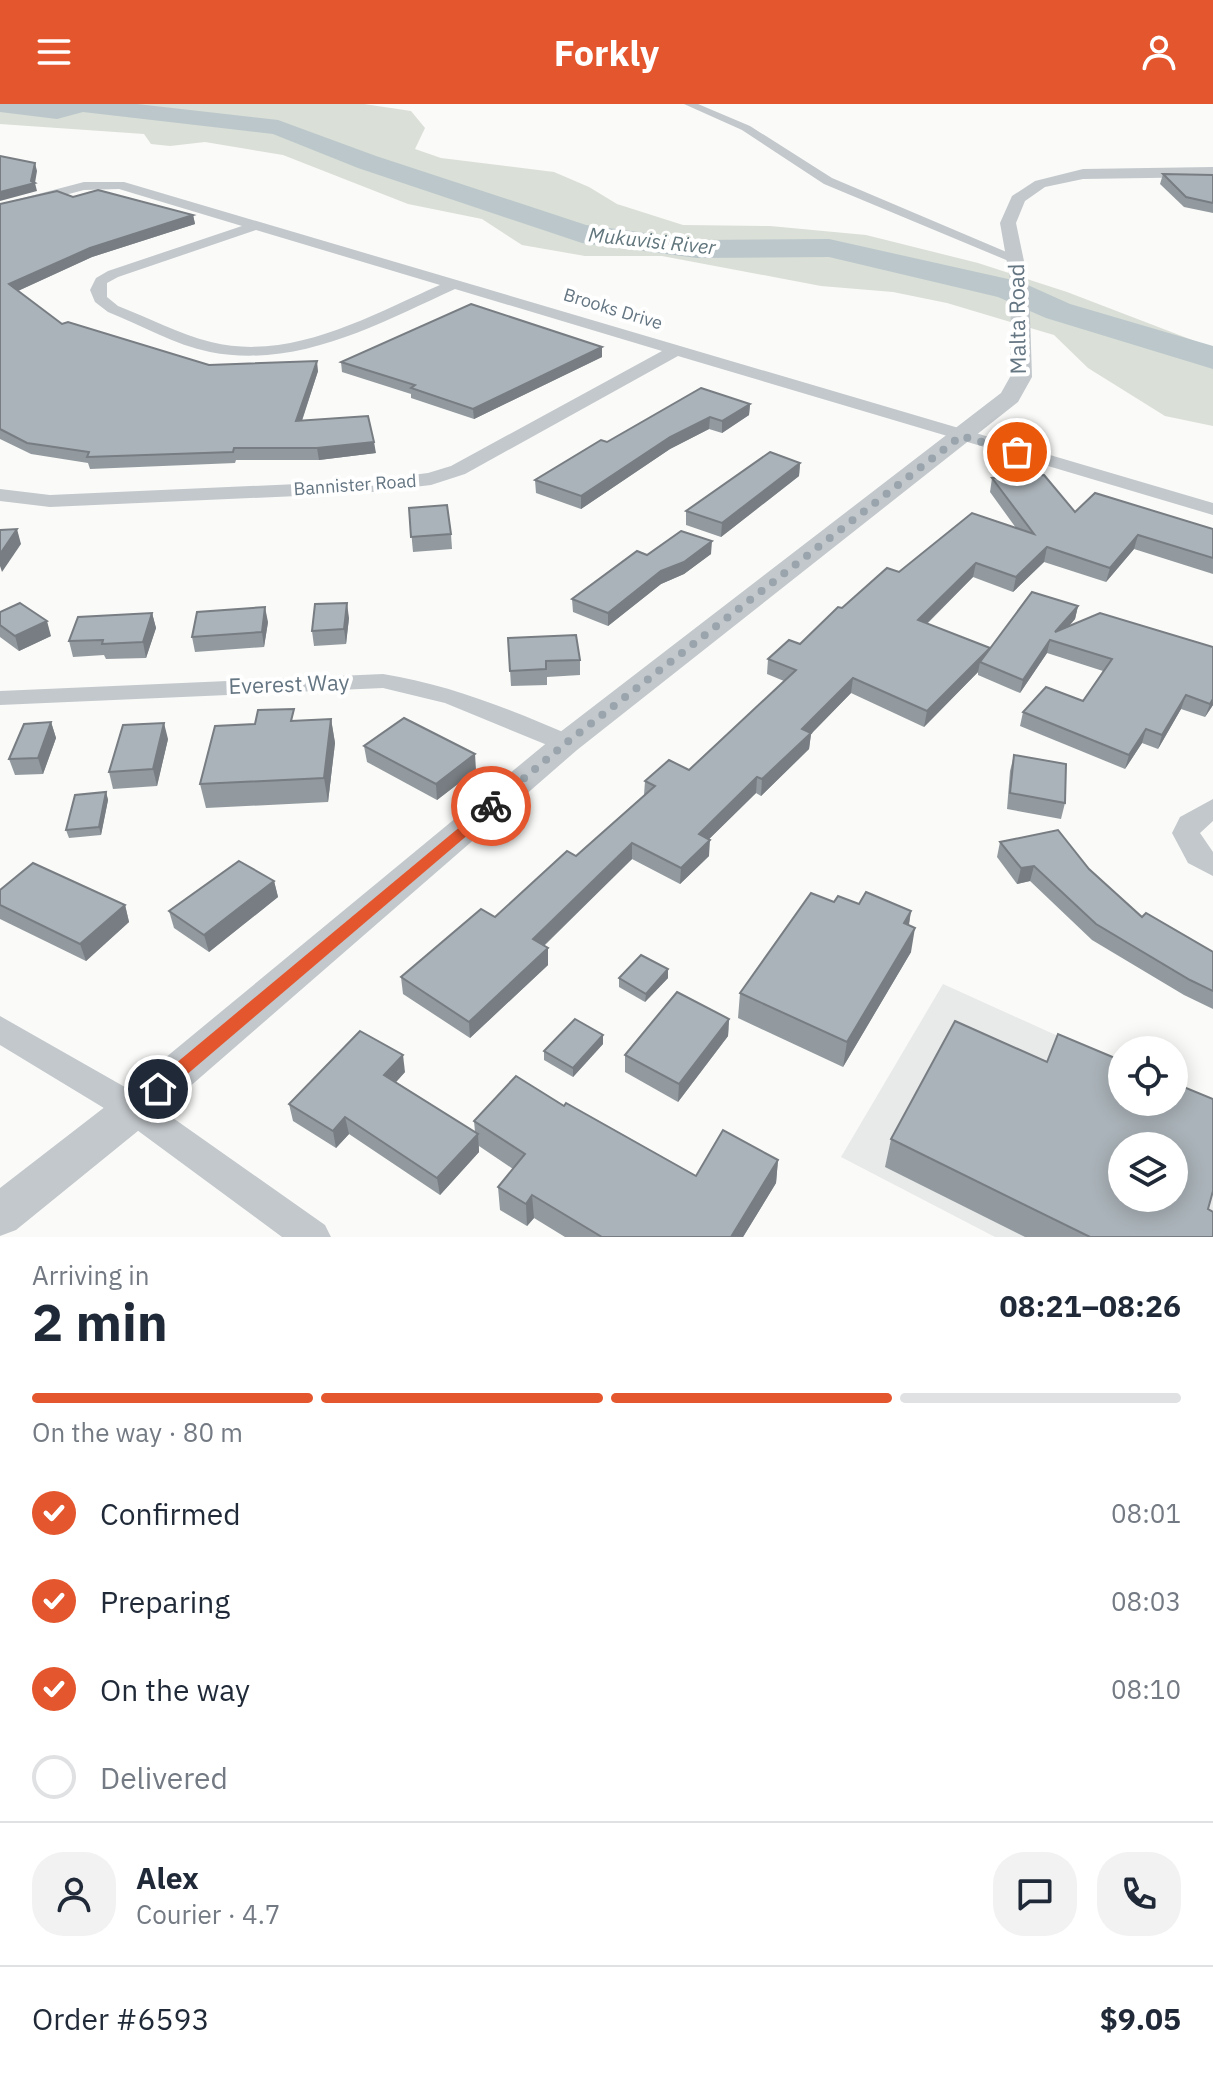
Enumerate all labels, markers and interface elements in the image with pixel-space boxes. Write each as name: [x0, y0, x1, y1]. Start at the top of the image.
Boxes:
text: Forkly: [554, 29, 659, 76]
icon: menu: [32, 30, 76, 74]
icon: person: [1137, 30, 1181, 74]
water label: Mukuvisi River: [587, 220, 718, 261]
street label: Malta Road: [1001, 263, 1032, 375]
street label: Brooks Drive: [561, 283, 666, 335]
pin: [983, 418, 1051, 486]
icon: bag: [995, 430, 1039, 474]
street label: Bannister Road: [293, 469, 417, 500]
street label: Everest Way: [228, 667, 350, 700]
courier: [451, 766, 531, 846]
icon: bike: [469, 784, 513, 828]
map controls: [1108, 1036, 1188, 1212]
button: locate: [1108, 1036, 1188, 1116]
pin: [124, 1055, 192, 1123]
icon: home: [136, 1067, 180, 1111]
button: layers: [1108, 1132, 1188, 1212]
text: Arriving in: [32, 1258, 149, 1292]
text: 08:21–08:26: [1000, 1286, 1181, 1325]
text: 2 min: [32, 1288, 168, 1355]
text: On the way · 80 m: [32, 1415, 243, 1449]
icon: check: [32, 1491, 76, 1535]
text: Confirmed: [100, 1494, 241, 1533]
text: 08:01: [1111, 1496, 1181, 1530]
icon: check: [32, 1579, 76, 1623]
text: Preparing: [100, 1582, 230, 1621]
text: 08:03: [1111, 1584, 1181, 1618]
icon: check: [32, 1667, 76, 1711]
text: On the way: [100, 1670, 250, 1709]
text: 08:10: [1111, 1672, 1181, 1706]
text: Delivered: [100, 1758, 228, 1797]
button: person: [32, 1852, 116, 1936]
button: chat: [993, 1852, 1077, 1936]
button: phone: [1097, 1852, 1181, 1936]
text: Alex: [136, 1858, 199, 1897]
text: Courier · 4.7: [136, 1897, 280, 1931]
text: Order #6593: [32, 1999, 209, 2038]
text: $9.05: [1100, 1999, 1181, 2038]

